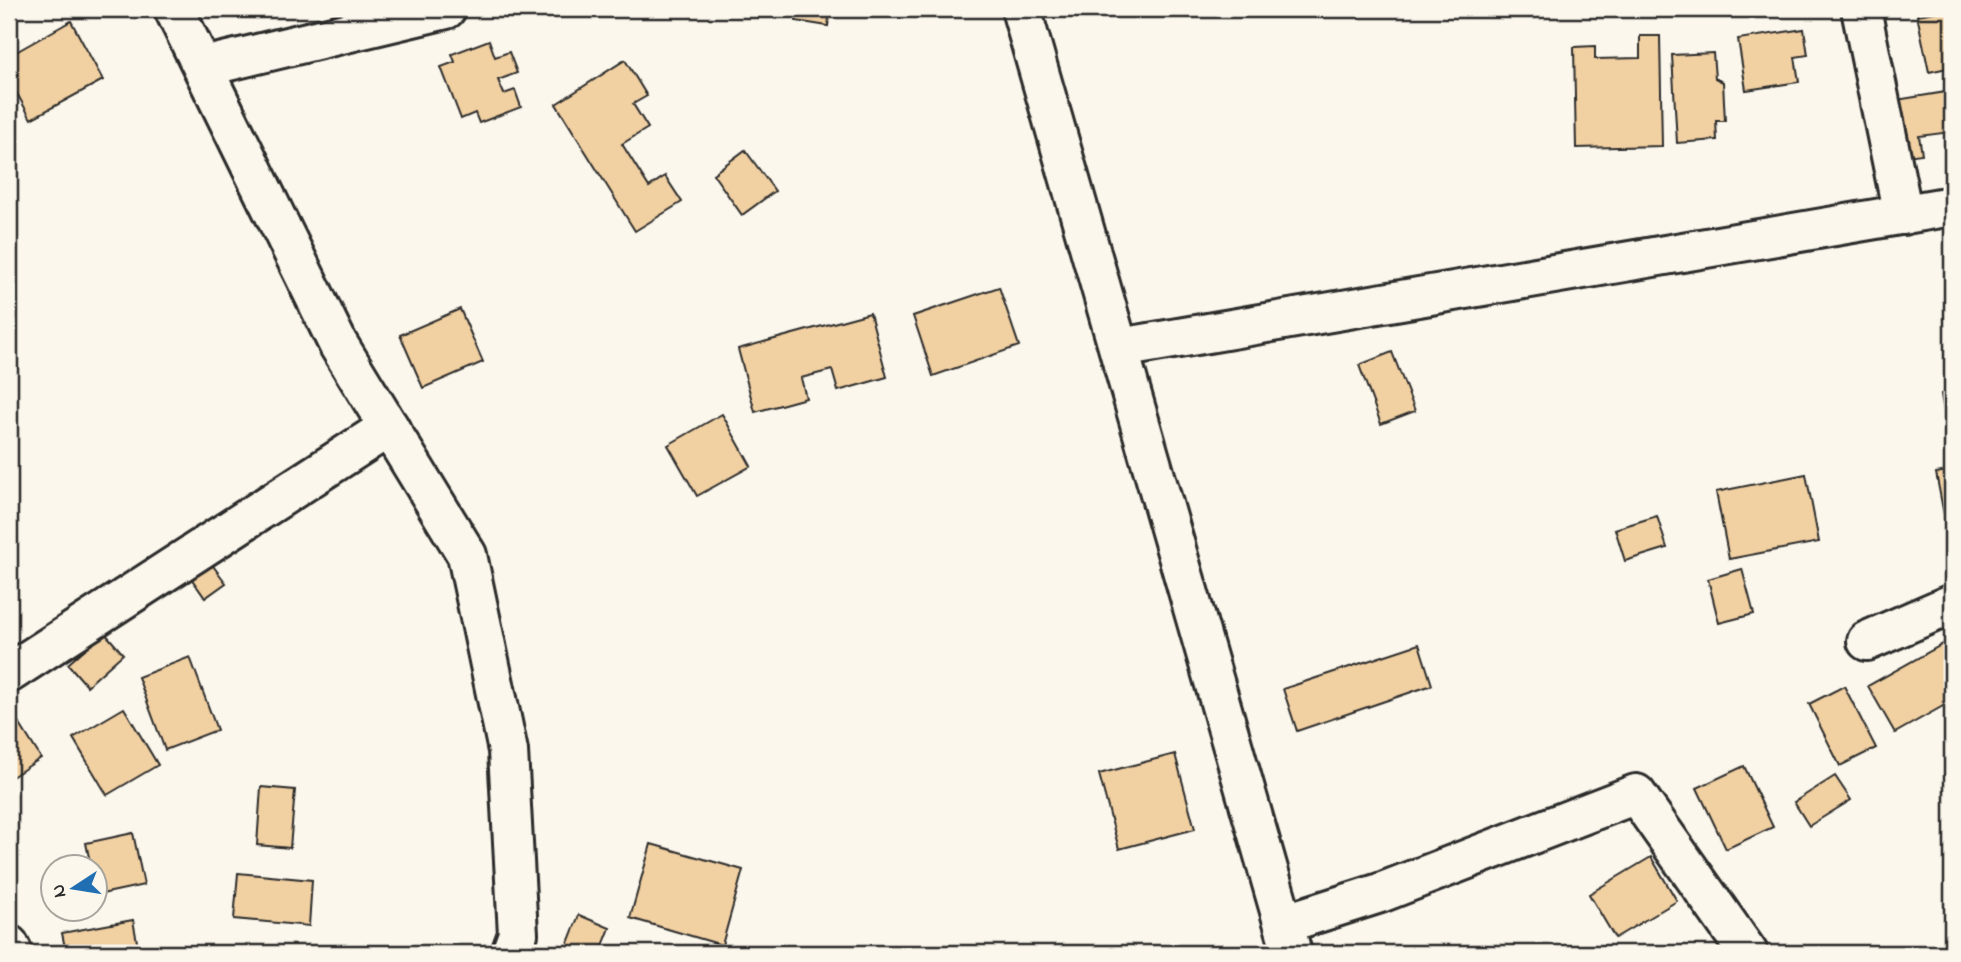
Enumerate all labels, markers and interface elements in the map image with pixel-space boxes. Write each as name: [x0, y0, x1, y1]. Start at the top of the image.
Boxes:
north arrow: [38, 853, 108, 923]
text: N: [45, 882, 74, 900]

